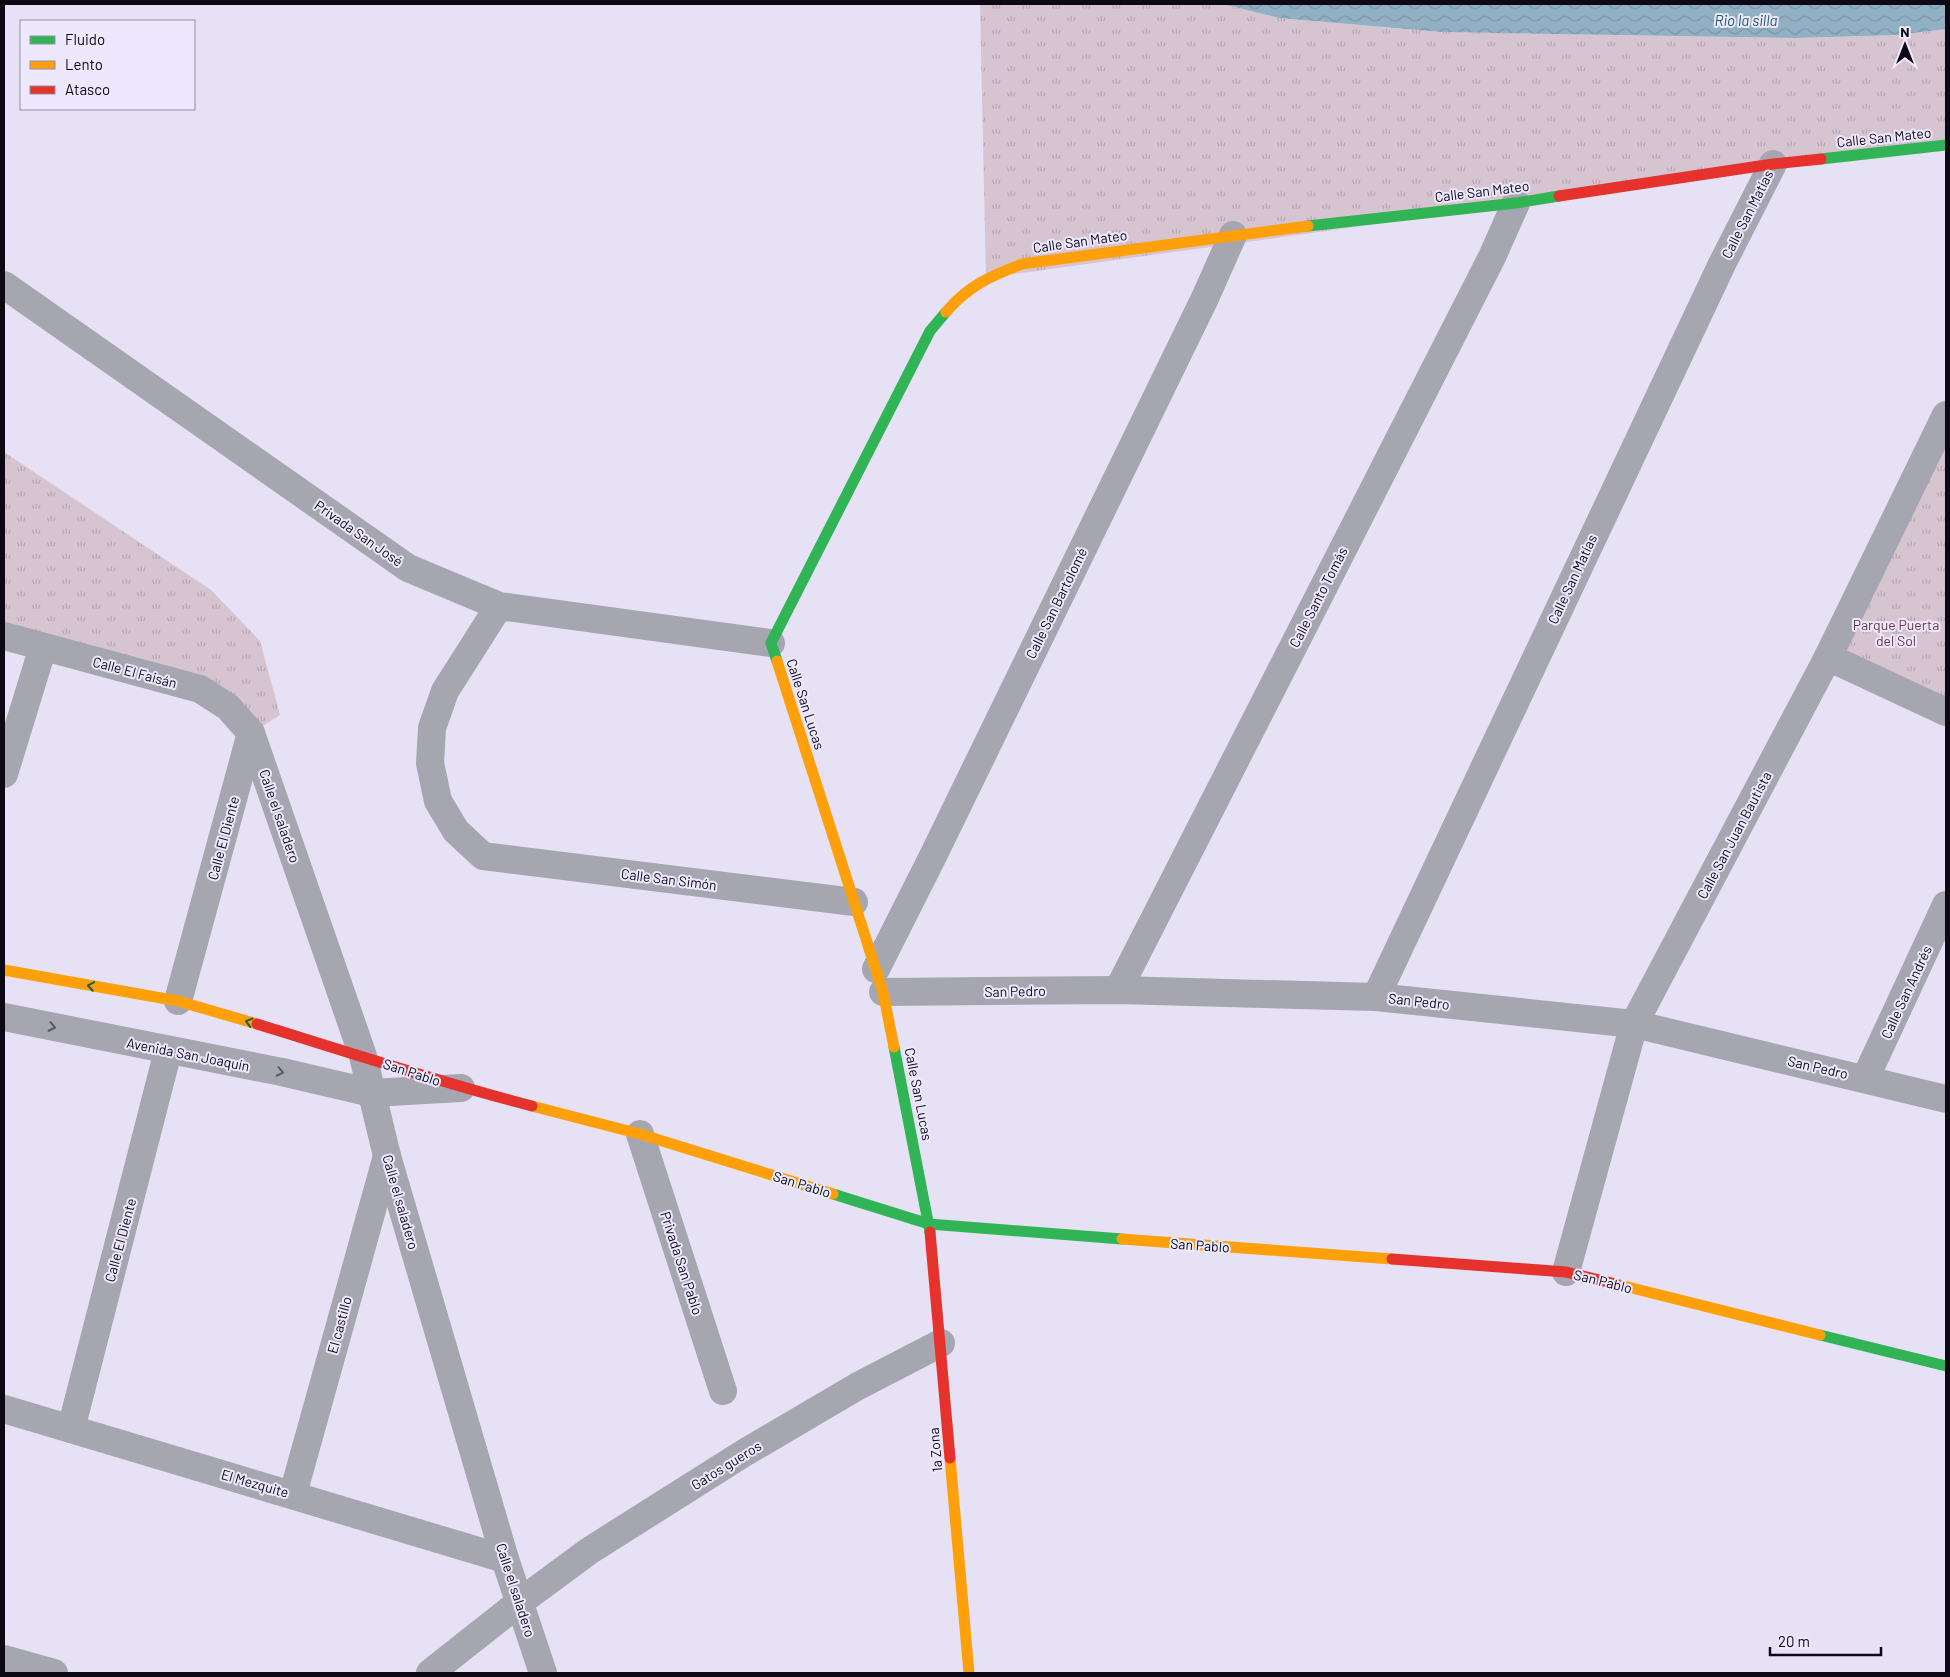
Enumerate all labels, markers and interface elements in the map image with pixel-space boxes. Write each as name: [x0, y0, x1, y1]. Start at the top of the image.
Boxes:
water label: Rio la silla: [1714, 11, 1778, 29]
legend: [20, 20, 195, 110]
north arrow: [1880, 20, 1930, 70]
text: N: [1900, 23, 1910, 40]
text: Fluido: [65, 30, 105, 48]
text: Lento: [65, 55, 103, 73]
text: Atasco: [65, 80, 110, 98]
street label: Calle San Mateo: [1836, 124, 1932, 150]
street label: Calle San Matías: [1717, 167, 1777, 261]
street label: Calle San Mateo: [1434, 177, 1530, 205]
street label: Calle San Mateo: [1032, 226, 1128, 256]
street label: Privada San José: [312, 496, 406, 570]
street label: Calle San Matías: [1544, 531, 1600, 627]
street label: Calle Santo Tomás: [1285, 544, 1351, 650]
street label: Calle San Bartolomé: [1022, 545, 1090, 661]
park label: Parque Puerta del Sol: [1853, 616, 1939, 649]
street label: Calle El Faisán: [91, 653, 179, 691]
street label: Calle San Lucas: [783, 656, 829, 752]
street label: Calle el saladero: [256, 767, 304, 865]
street label: Calle San Juan Bautista: [1693, 768, 1775, 902]
street label: Calle El Diente: [204, 794, 242, 882]
street label: Calle San Simón: [620, 865, 718, 893]
street label: Calle San Andrés: [1877, 943, 1935, 1041]
one-way arrow: [87, 981, 95, 991]
street label: San Pedro: [984, 982, 1046, 1000]
street label: San Pedro: [1388, 989, 1450, 1013]
one-way arrow: [245, 1017, 254, 1028]
one-way arrow: [47, 1021, 56, 1032]
street label: Avenida San Joaquín: [125, 1034, 251, 1074]
street label: Calle San Lucas: [902, 1046, 936, 1142]
street label: San Pedro: [1786, 1052, 1850, 1082]
street label: San Pablo: [381, 1055, 443, 1089]
one-way arrow: [275, 1066, 284, 1077]
street label: Calle el saladero: [379, 1153, 423, 1251]
street label: San Pablo: [771, 1167, 833, 1201]
street label: Calle El Diente: [101, 1196, 139, 1284]
street label: Privada San Pablo: [657, 1209, 707, 1317]
street label: San Pablo: [1170, 1234, 1230, 1256]
street label: San Pablo: [1572, 1266, 1634, 1296]
street label: El castillo: [323, 1295, 355, 1355]
street label: 1a Zona: [925, 1427, 945, 1473]
street label: Gatos gueros: [688, 1437, 764, 1493]
street label: El Mezquite: [219, 1465, 291, 1501]
street label: Calle el saladero: [493, 1541, 539, 1639]
scale bar: [1770, 1624, 1881, 1656]
text: 20 m: [1778, 1632, 1810, 1650]

